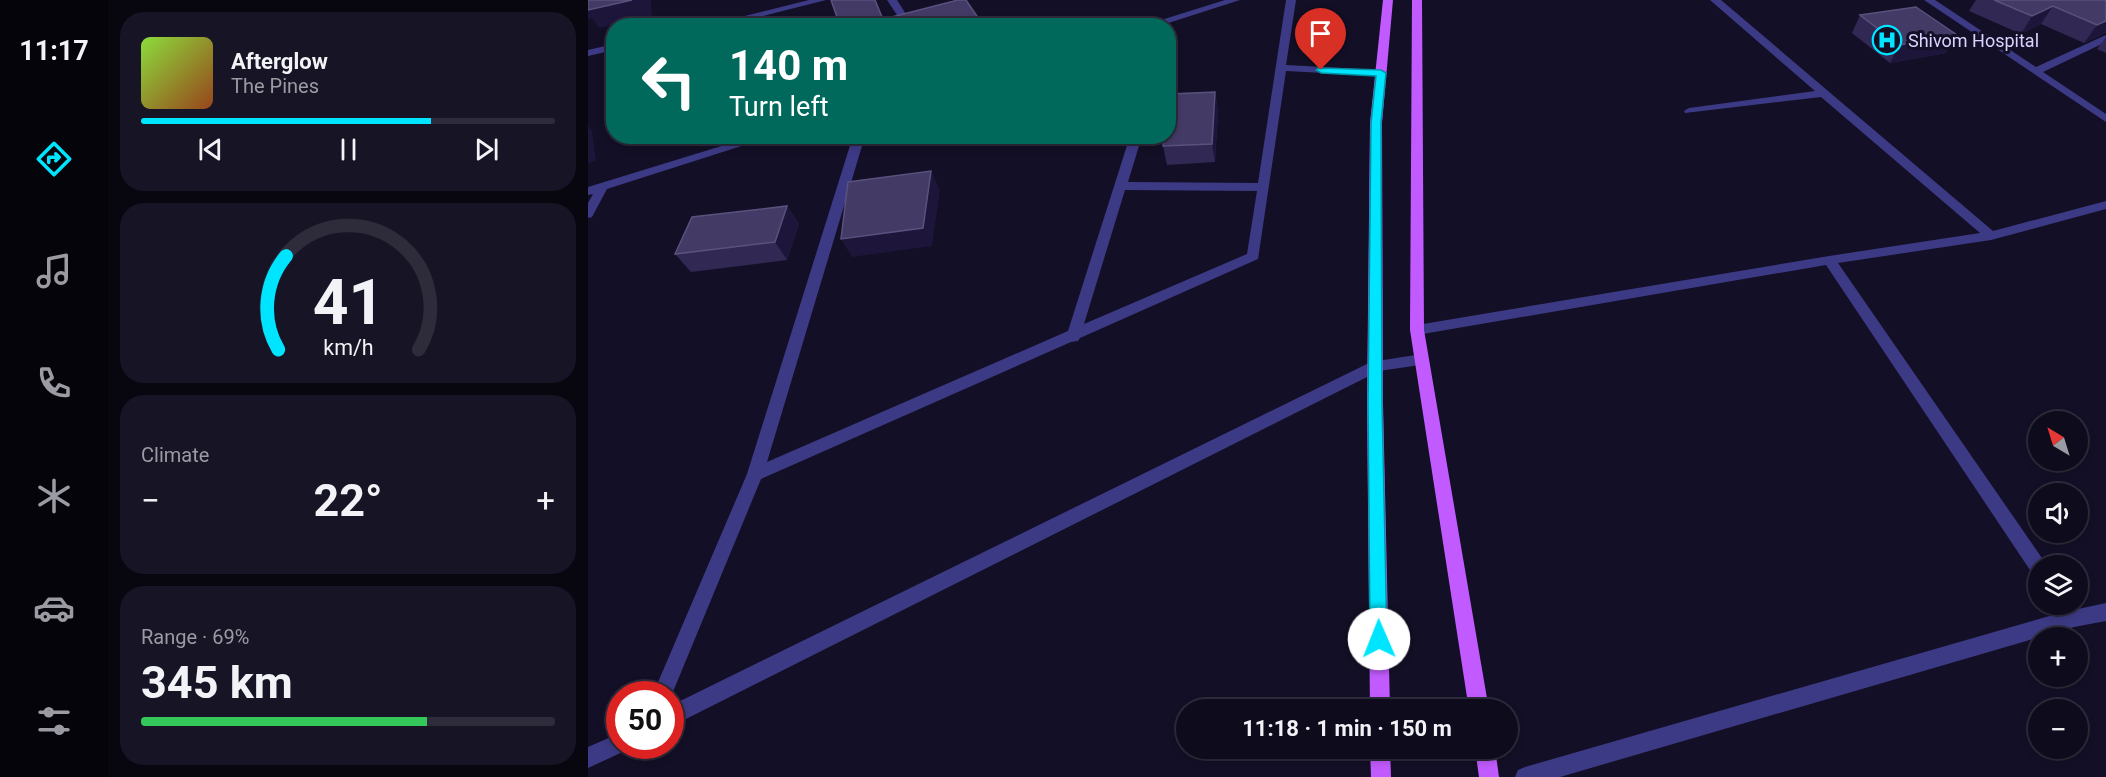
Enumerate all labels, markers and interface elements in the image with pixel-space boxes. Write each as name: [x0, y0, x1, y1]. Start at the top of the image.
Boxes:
pin: [1295, 8, 1346, 70]
icon: arrive: [1304, 17, 1337, 50]
hospital icon: Shivom Hospital: [1871, 24, 1903, 56]
place label: Shivom Hospital: [1908, 30, 2039, 51]
text: 11:17: [19, 35, 89, 67]
text: 140 m: [729, 41, 848, 90]
icon: left: [630, 42, 708, 120]
text: Afterglow: [231, 49, 328, 74]
text: The Pines: [231, 74, 319, 98]
text: Turn left: [729, 91, 829, 123]
icon: previous: [194, 133, 227, 166]
icon: pause: [332, 133, 365, 166]
icon: next: [470, 133, 503, 166]
icon: directions: [33, 138, 75, 180]
icon: music: [33, 250, 75, 292]
text: 41: [312, 266, 384, 339]
text: km/h: [323, 335, 373, 360]
icon: phone: [33, 362, 75, 404]
north arrow: [2028, 411, 2088, 471]
map controls: [2028, 411, 2088, 759]
text: Climate: [141, 443, 209, 467]
text: 22°: [313, 474, 383, 527]
icon: climate: [33, 475, 75, 517]
text: −: [141, 481, 160, 520]
text: +: [536, 481, 555, 520]
button: sound: [2028, 483, 2088, 543]
button: layers: [2028, 555, 2088, 615]
icon: car: [33, 587, 75, 629]
position arrow: [1347, 607, 1411, 671]
text: Range · 69%: [141, 625, 249, 649]
button: +: [2028, 627, 2088, 687]
text: 345 km: [141, 656, 293, 709]
speed limit sign: 50: [606, 681, 684, 759]
button: −: [2028, 699, 2088, 759]
icon: filters: [33, 700, 75, 742]
text: 11:18 · 1 min · 150 m: [1242, 716, 1452, 741]

